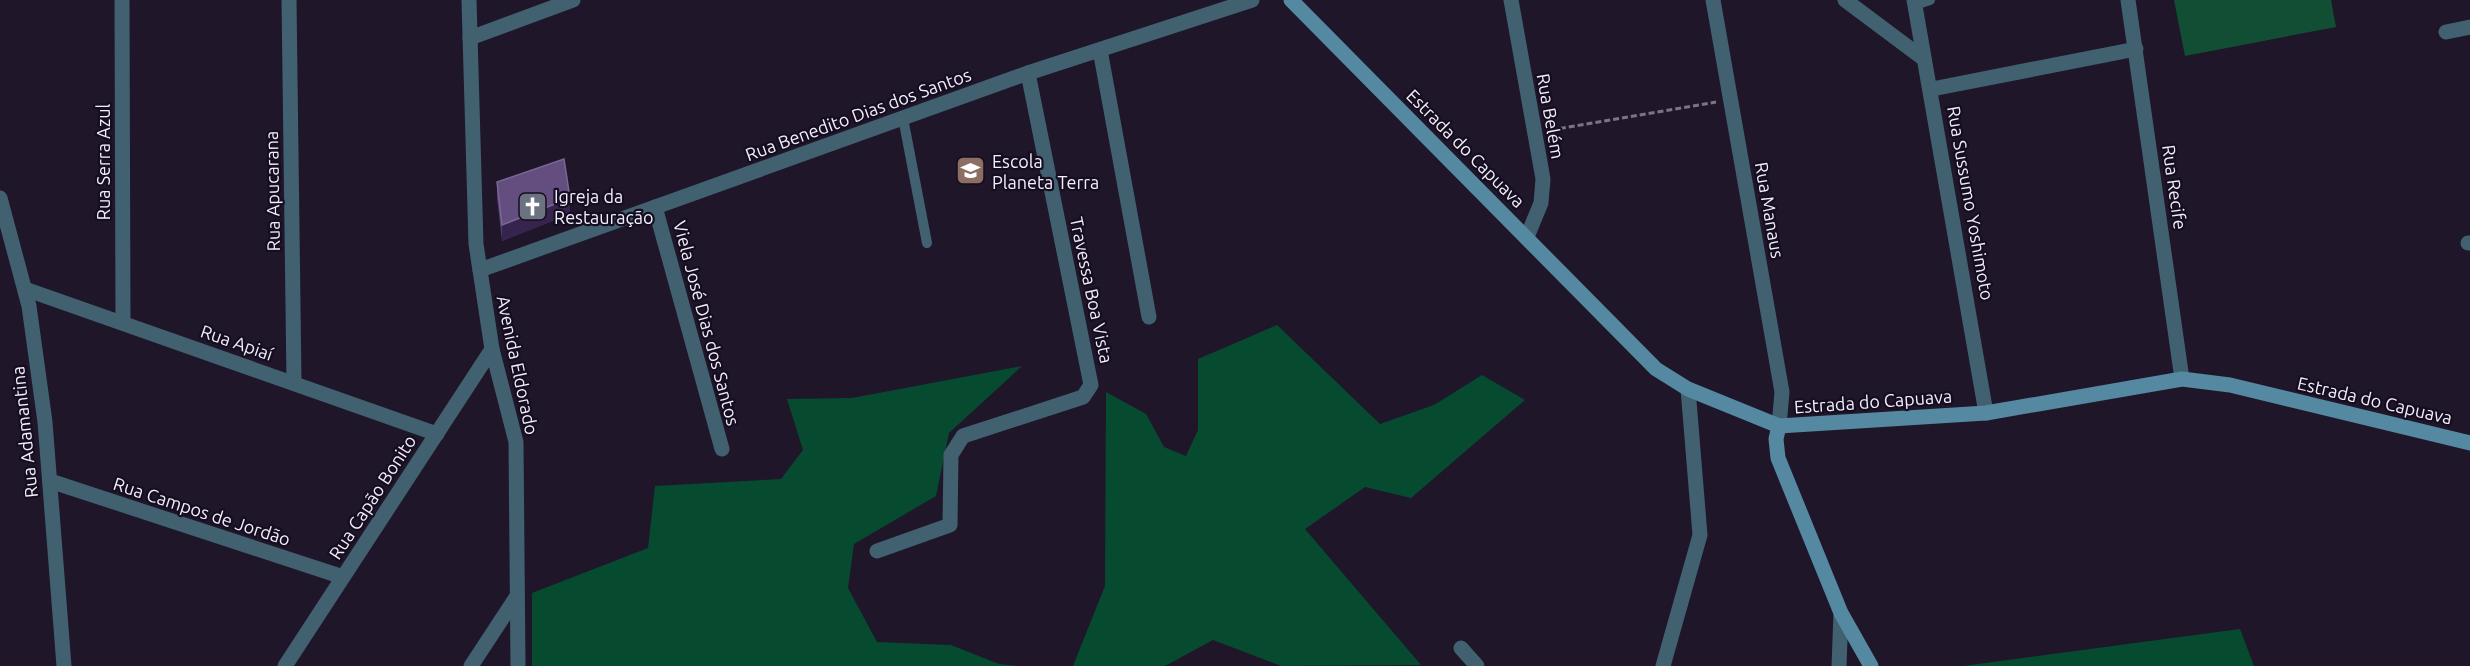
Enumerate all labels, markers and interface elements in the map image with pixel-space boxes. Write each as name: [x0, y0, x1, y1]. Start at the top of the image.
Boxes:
street label: Rua Benedito Dias dos Santos: [742, 64, 974, 164]
street label: Rua Belém: [1534, 72, 1568, 160]
street label: Estrada do Capuava: [1403, 85, 1529, 211]
street label: Rua Serra Azul: [93, 103, 113, 220]
street label: Rua Sussumo Yoshimoto: [1944, 104, 1998, 302]
street label: Rua Apucarana: [261, 131, 283, 251]
street label: Rua Recife: [2159, 143, 2191, 231]
place label: Escola Planeta Terra: [992, 151, 1099, 192]
school or university icon: Escola Planeta Terra: [955, 155, 987, 187]
street label: Rua Manaus: [1752, 160, 1788, 260]
place label: Igreja da Restauração: [554, 186, 654, 227]
church icon: Igreja da Restauração: [517, 190, 549, 222]
street label: Travessa Boa Vista: [1067, 215, 1117, 365]
street label: Viela José Dias dos Santos: [670, 218, 744, 428]
street label: Avenida Eldorado: [493, 294, 543, 436]
street label: Rua Apiaí: [198, 320, 276, 364]
street label: Rua Adamantina: [7, 365, 41, 499]
street label: Estrada do Capuava: [2296, 372, 2454, 428]
street label: Estrada do Capuava: [1793, 385, 1953, 417]
street label: Rua Capão Bonito: [324, 431, 420, 563]
street label: Rua Campos de Jordão: [111, 473, 293, 549]

